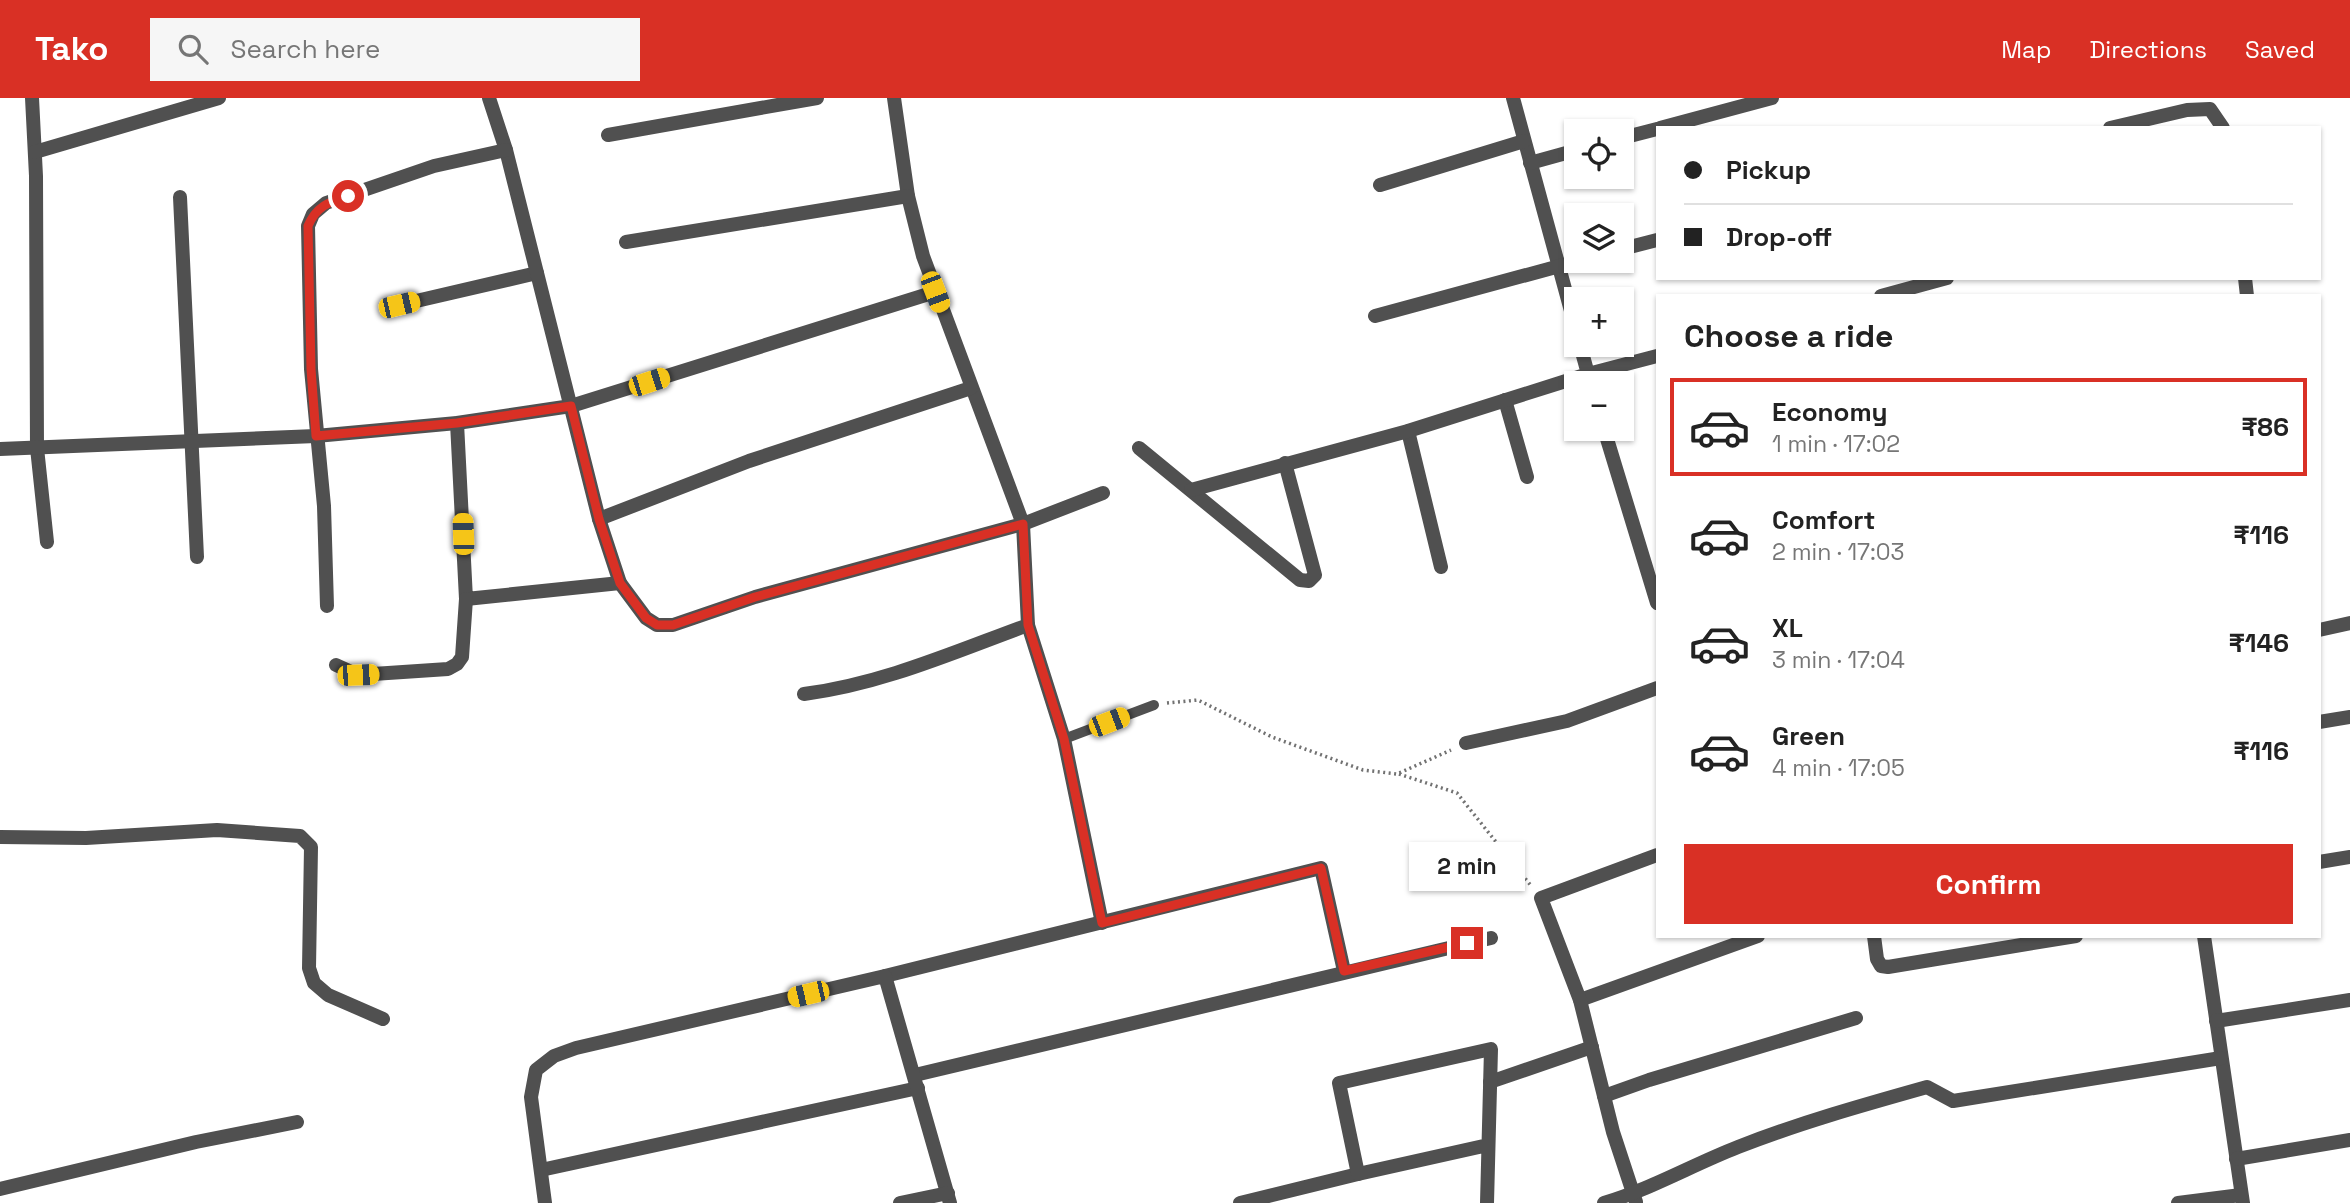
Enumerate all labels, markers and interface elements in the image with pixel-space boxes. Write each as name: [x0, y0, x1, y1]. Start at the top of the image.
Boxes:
search box: [150, 18, 640, 81]
text: Tako: [35, 28, 108, 70]
icon: search: [174, 30, 212, 68]
text: Search here: [230, 32, 380, 66]
text: Map: [2001, 34, 2051, 65]
text: Directions: [2089, 34, 2207, 65]
text: Saved: [2245, 34, 2315, 65]
map controls: [1564, 119, 1634, 441]
button: locate: [1564, 119, 1634, 189]
text: Pickup: [1726, 153, 1811, 187]
route start: [332, 180, 364, 212]
button: layers: [1564, 203, 1634, 273]
text: Drop-off: [1726, 220, 1832, 254]
car: [918, 269, 953, 315]
button: +: [1564, 287, 1634, 357]
car: [377, 290, 422, 320]
text: Choose a ride: [1684, 316, 1894, 356]
car: [626, 366, 673, 398]
button: −: [1564, 371, 1634, 441]
text: Economy: [1772, 395, 1888, 429]
icon: car: [1688, 396, 1751, 459]
text: ₹86: [2241, 410, 2289, 444]
text: 1 min · 17:02: [1772, 429, 1900, 459]
text: Comfort: [1772, 503, 1875, 537]
icon: car: [1688, 504, 1751, 567]
car: [452, 513, 475, 555]
text: ₹116: [2233, 518, 2289, 552]
text: 2 min · 17:03: [1772, 537, 1904, 567]
text: XL: [1772, 611, 1803, 645]
icon: car: [1688, 612, 1751, 675]
text: ₹146: [2228, 626, 2289, 660]
text: 3 min · 17:04: [1772, 645, 1905, 675]
car: [337, 664, 380, 686]
car: [1086, 705, 1133, 739]
text: Green: [1772, 719, 1845, 753]
icon: car: [1688, 720, 1751, 783]
text: ₹116: [2233, 734, 2289, 768]
text: 4 min · 17:05: [1772, 753, 1905, 783]
callout: 2 min: [1409, 842, 1525, 890]
button: Confirm: [1684, 844, 2293, 924]
text: 2 min: [1437, 851, 1497, 881]
route end: [1451, 927, 1483, 959]
car: [786, 979, 831, 1009]

